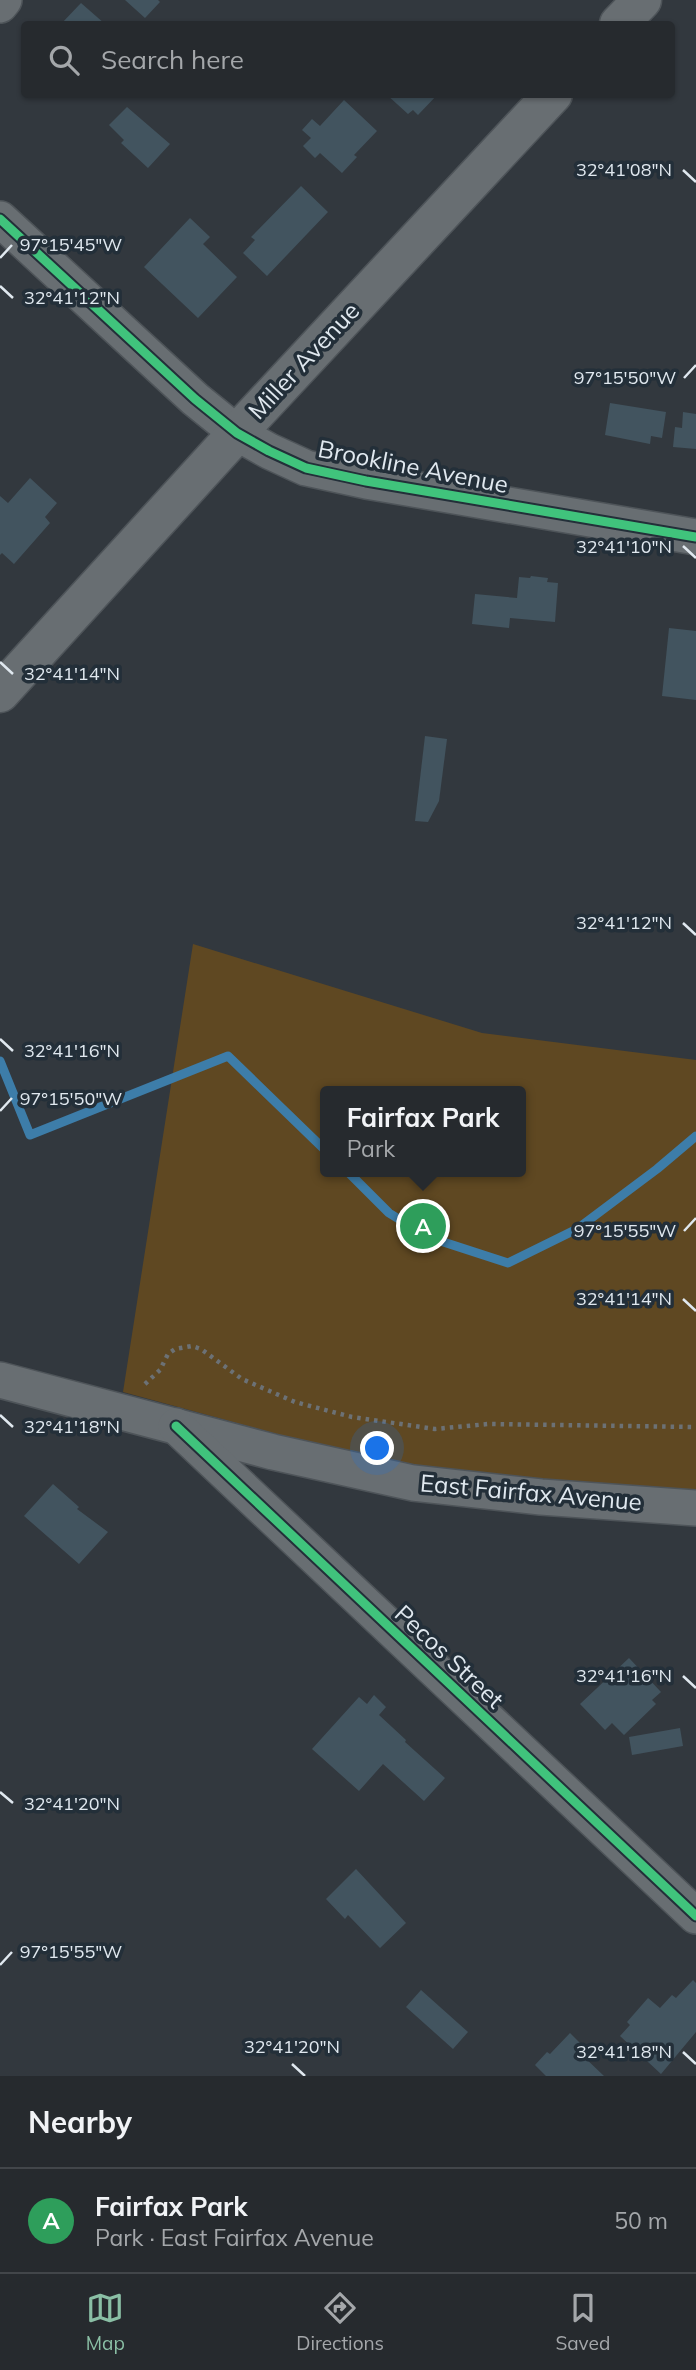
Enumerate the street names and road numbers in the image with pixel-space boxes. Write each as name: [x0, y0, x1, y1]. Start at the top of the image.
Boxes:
street label: Miller Avenue: [241, 295, 365, 425]
street label: Brookline Avenue: [316, 433, 511, 499]
street label: East Fairfax Avenue: [419, 1467, 643, 1517]
street label: Pecos Street: [389, 1598, 510, 1714]

